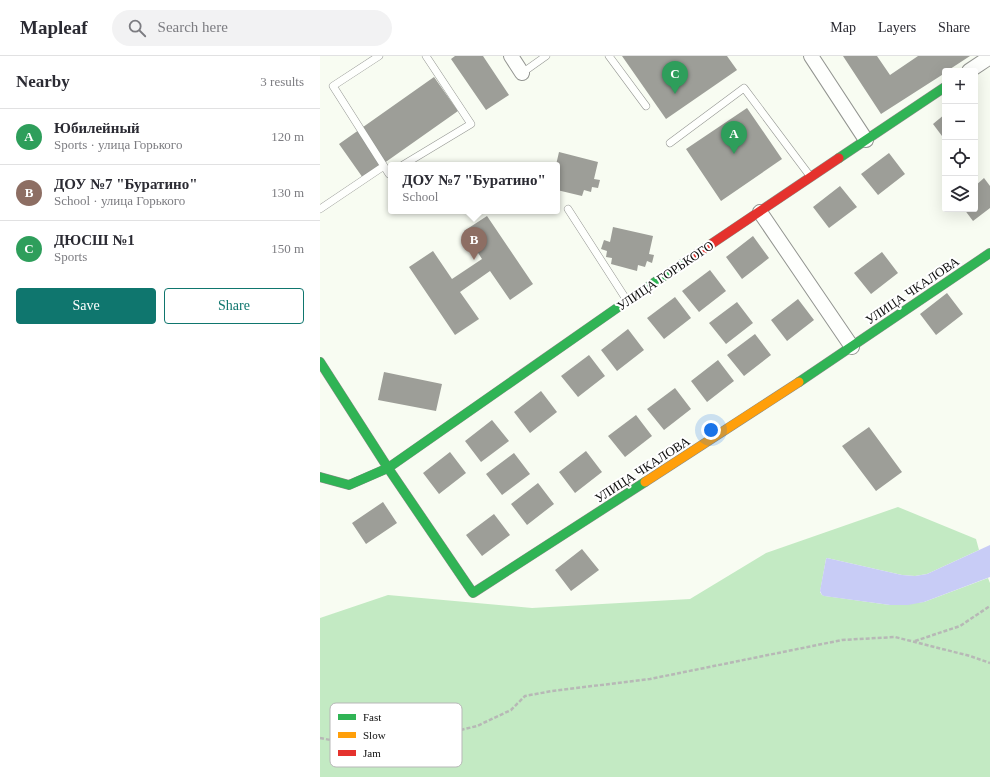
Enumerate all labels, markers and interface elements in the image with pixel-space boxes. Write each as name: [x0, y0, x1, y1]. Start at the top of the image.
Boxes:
search box: [112, 10, 392, 46]
text: Mapleaf: [20, 17, 88, 38]
icon: search: [126, 17, 148, 39]
text: Search here: [158, 19, 228, 35]
text: Map: [830, 20, 856, 35]
text: Layers: [878, 20, 916, 35]
text: Share: [938, 20, 970, 35]
pin: C: [662, 61, 688, 94]
map controls: [942, 68, 978, 212]
button: +: [942, 68, 978, 104]
text: Nearby: [16, 72, 70, 91]
text: 3 results: [260, 74, 304, 89]
button: −: [942, 104, 978, 140]
text: Юбилейный: [54, 120, 140, 136]
pin: A: [721, 121, 747, 154]
text: A: [24, 129, 34, 144]
text: 120 m: [271, 129, 304, 144]
text: Sports · улица Горького: [54, 137, 182, 152]
button: locate: [942, 140, 978, 176]
popup: [388, 162, 560, 214]
text: ДОУ №7 "Буратино": [402, 172, 546, 188]
text: ДОУ №7 "Буратино": [54, 176, 198, 192]
button: layers: [942, 176, 978, 212]
text: B: [25, 185, 33, 200]
text: 130 m: [271, 185, 304, 200]
text: School: [402, 189, 438, 204]
text: School · улица Горького: [54, 193, 185, 208]
pin: B: [461, 227, 487, 260]
text: ДЮСШ №1: [54, 232, 135, 248]
street label: УЛИЦА ГОРЬКОГО: [614, 237, 717, 313]
text: C: [24, 241, 34, 256]
text: 150 m: [271, 241, 304, 256]
text: Sports: [54, 249, 87, 264]
street label: УЛИЦА ЧКАЛОВА: [863, 253, 963, 327]
button: Save: [16, 288, 156, 324]
button: Share: [164, 288, 304, 324]
your location: [701, 420, 721, 440]
street label: УЛИЦА ЧКАЛОВА: [592, 433, 693, 506]
legend: [330, 703, 462, 767]
text: Fast: [363, 711, 381, 723]
text: Slow: [363, 729, 386, 741]
text: Jam: [363, 747, 381, 759]

